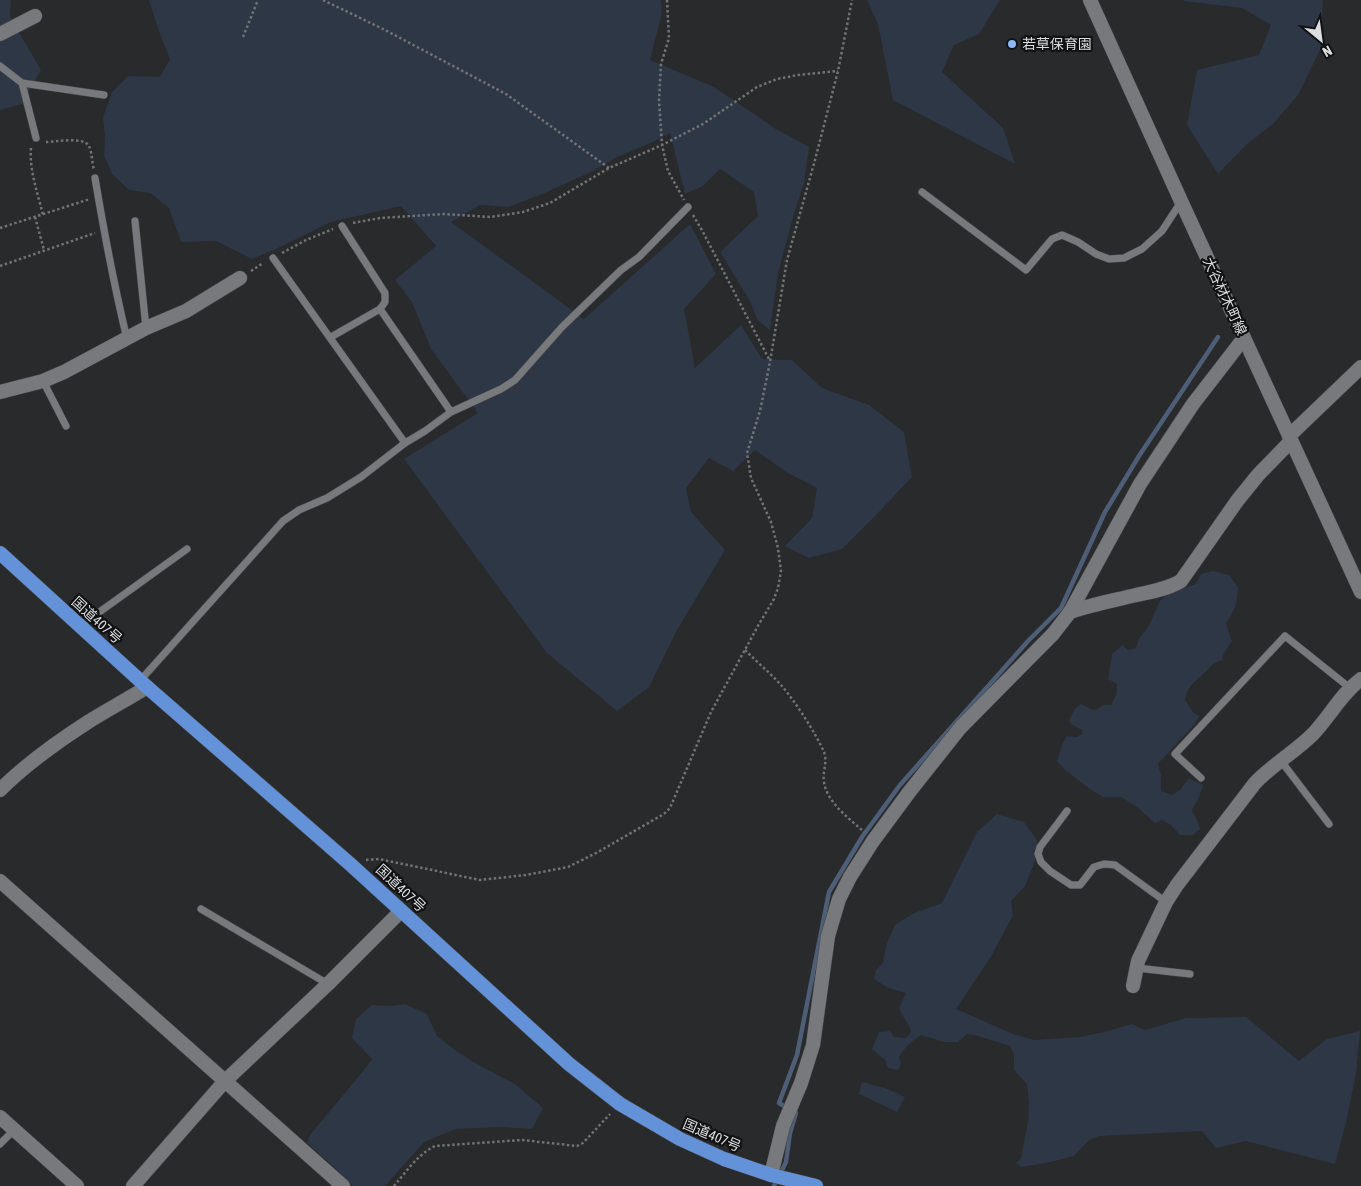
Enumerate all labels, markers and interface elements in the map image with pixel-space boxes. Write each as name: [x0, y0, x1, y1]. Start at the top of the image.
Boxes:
north arrow: [1296, 15, 1346, 65]
place label: 若草保育園: [1022, 36, 1092, 52]
marker: 若草保育園: [1006, 38, 1018, 50]
text: N: [1320, 42, 1335, 60]
street label: 大谷材木町線: [1200, 255, 1250, 337]
street label: 国道407号: [69, 593, 125, 647]
street label: 国道407号: [373, 861, 429, 915]
street label: 国道407号: [680, 1116, 744, 1154]

